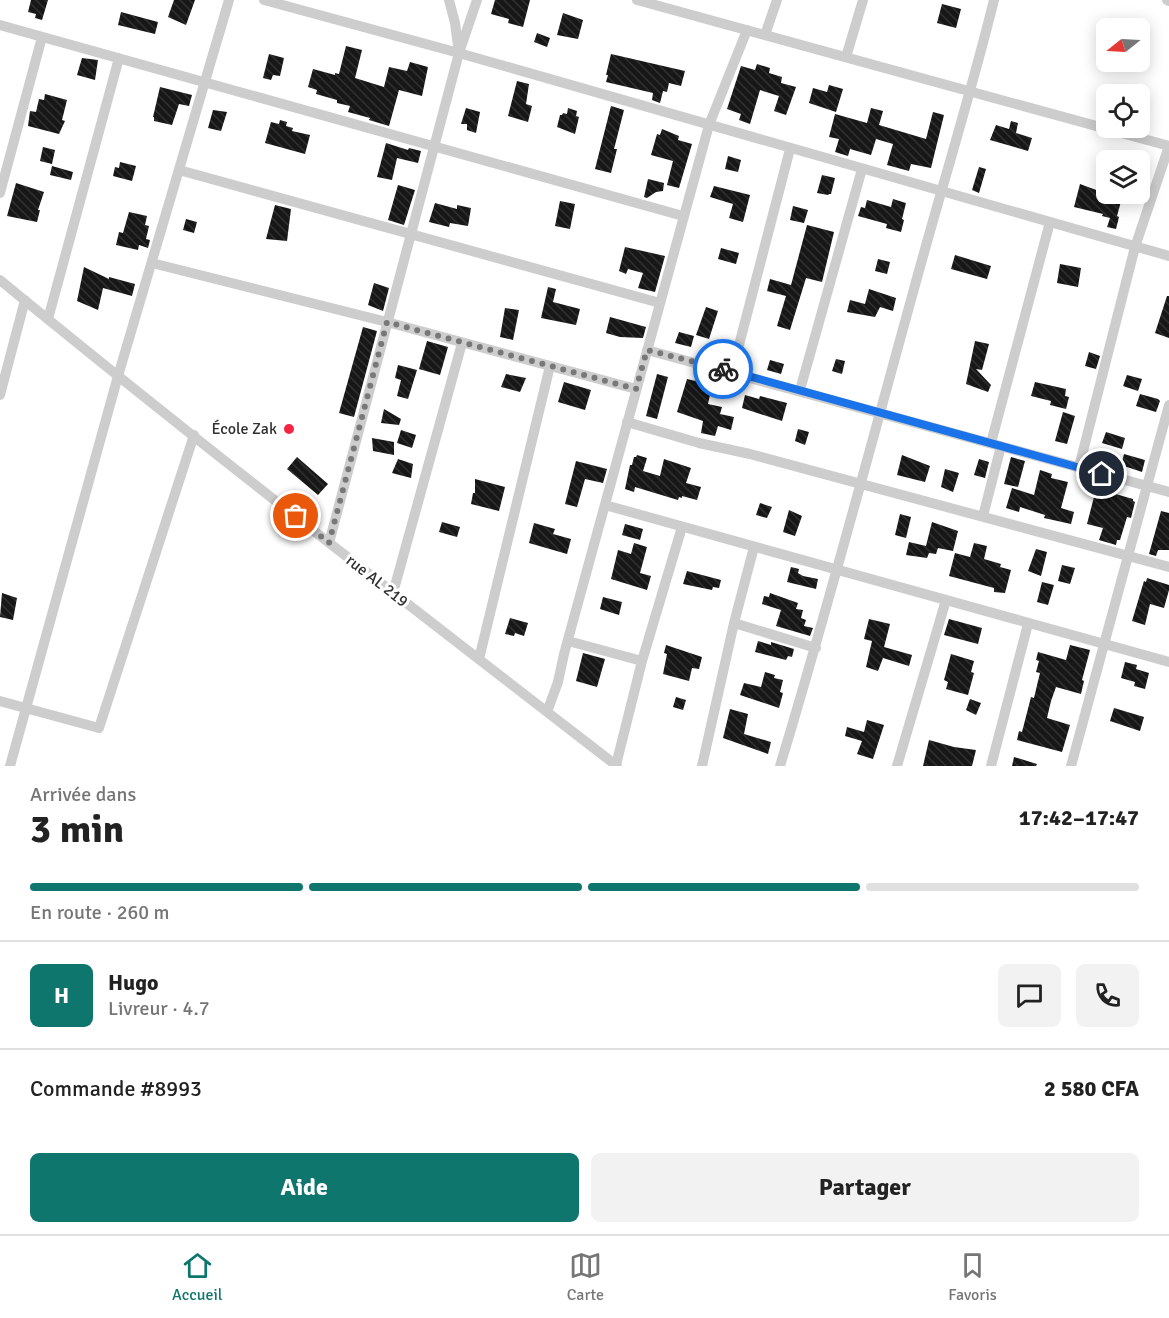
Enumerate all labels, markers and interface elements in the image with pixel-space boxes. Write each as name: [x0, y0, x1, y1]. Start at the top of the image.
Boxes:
north arrow: [1096, 18, 1150, 72]
map controls: [1096, 18, 1150, 204]
button: locate: [1096, 84, 1150, 138]
button: layers: [1096, 150, 1150, 204]
courier: [693, 339, 753, 399]
icon: bike: [707, 353, 740, 386]
place label: École Zak: [211, 419, 277, 439]
marker: École Zak: [282, 422, 296, 436]
pin: [1076, 448, 1127, 499]
icon: home: [1085, 457, 1118, 490]
pin: [270, 490, 321, 541]
icon: bag: [279, 499, 312, 532]
street label: rue AL 219: [342, 550, 412, 612]
text: Arrivée dans: [30, 782, 136, 807]
text: 17:42–17:47: [1019, 804, 1139, 831]
text: 3 min: [30, 805, 124, 853]
text: En route · 260 m: [30, 900, 169, 925]
button: chat: [998, 964, 1061, 1027]
button: phone: [1076, 964, 1139, 1027]
text: Hugo: [108, 969, 158, 996]
text: H: [54, 982, 69, 1009]
text: Livreur · 4.7: [108, 996, 209, 1021]
text: Commande #8993: [30, 1075, 202, 1102]
text: 2 580 CFA: [1044, 1075, 1139, 1102]
button: Aide: [30, 1153, 579, 1222]
button: Partager: [591, 1153, 1139, 1222]
tab: Accueil: [172, 1249, 223, 1305]
tab: Carte: [567, 1249, 604, 1305]
tab: Favoris: [948, 1249, 997, 1305]

